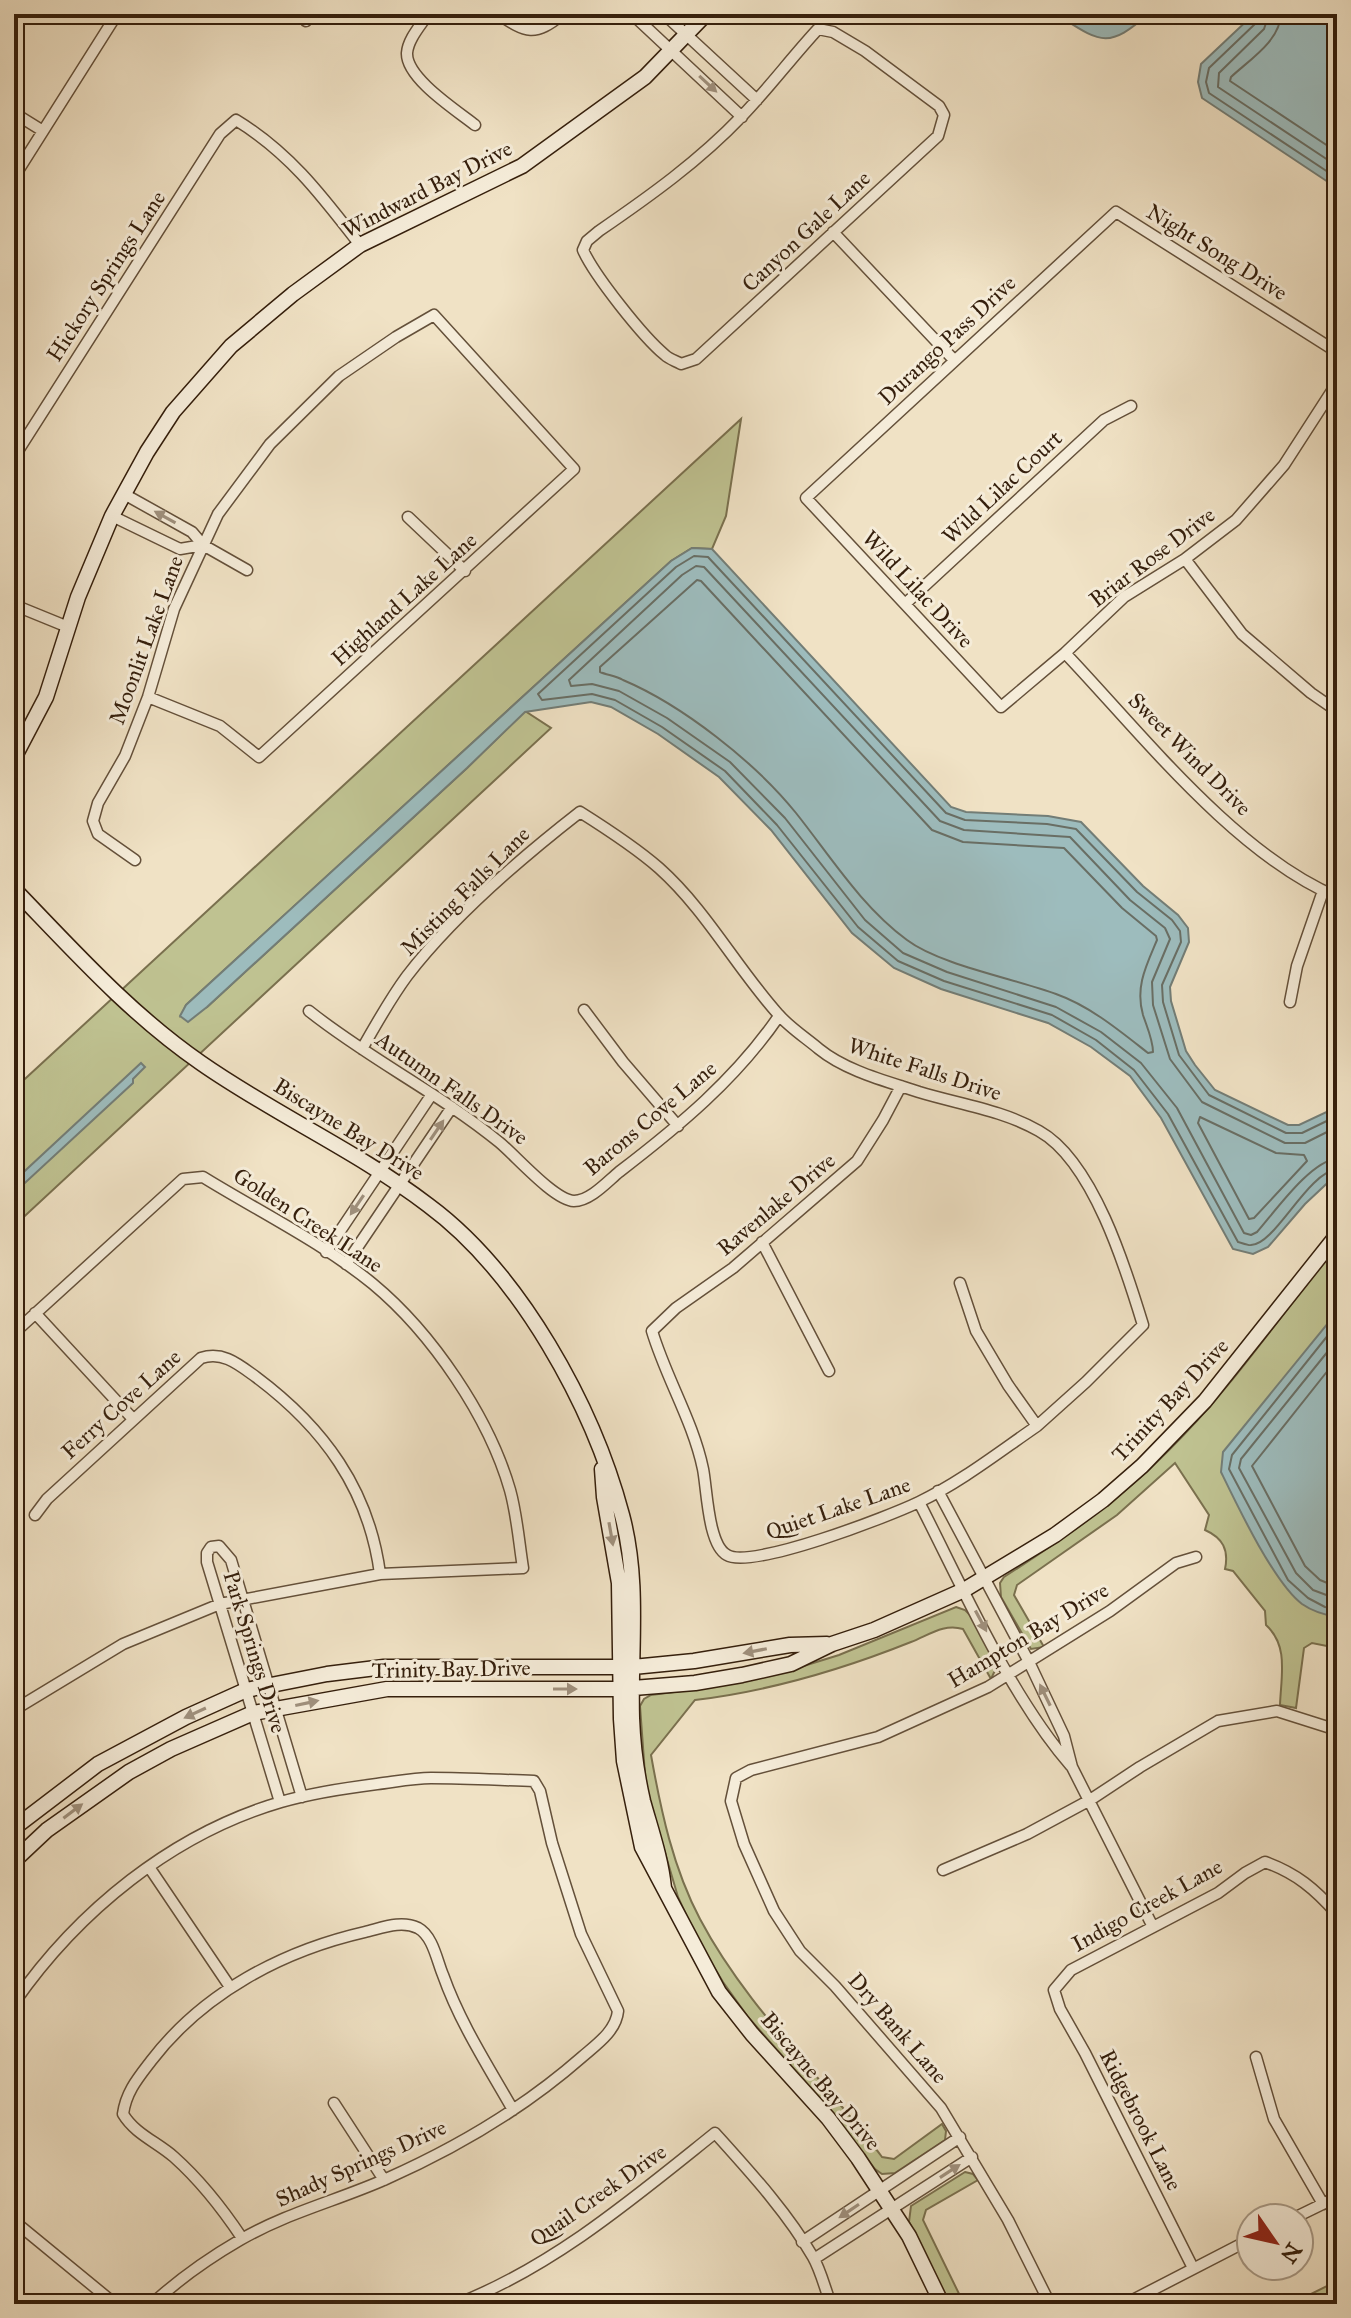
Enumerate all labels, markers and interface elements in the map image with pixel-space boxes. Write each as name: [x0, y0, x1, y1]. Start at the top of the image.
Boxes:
one-way arrow: [698, 75, 717, 93]
street label: Windward Bay Drive: [338, 135, 516, 243]
street label: Canyon Gale Lane: [736, 165, 876, 297]
street label: Hickory Springs Lane: [41, 186, 171, 366]
street label: Night Song Drive: [1141, 198, 1293, 306]
street label: Durango Pass Drive: [873, 269, 1021, 411]
street label: Wild Lilac Court: [936, 424, 1068, 549]
street label: Briar Rose Drive: [1084, 501, 1220, 613]
one-way arrow: [154, 510, 177, 524]
street label: Wild Lilac Drive: [857, 525, 979, 653]
street label: Highland Lake Lane: [326, 527, 482, 671]
street label: Moonlit Lake Lane: [103, 552, 189, 728]
street label: Sweet Wind Drive: [1123, 687, 1257, 821]
street label: Misting Falls Lane: [395, 821, 535, 961]
street label: Autumn Falls Drive: [370, 1025, 533, 1151]
street label: White Falls Drive: [845, 1032, 1005, 1106]
street label: Barons Cove Lane: [578, 1055, 722, 1181]
street label: Biscayne Bay Drive: [269, 1072, 429, 1186]
one-way arrow: [429, 1119, 444, 1140]
street label: Ravenlake Drive: [711, 1147, 841, 1261]
street label: Golden Creek Lane: [228, 1162, 388, 1278]
one-way arrow: [350, 1195, 365, 1216]
street label: Trinity Bay Drive: [1106, 1333, 1234, 1467]
street label: Ferry Cove Lane: [56, 1343, 186, 1465]
street label: Quiet Lake Lane: [762, 1471, 914, 1545]
one-way arrow: [606, 1522, 618, 1547]
street label: Park Springs Drive: [218, 1568, 292, 1736]
street label: Hampton Bay Drive: [943, 1576, 1113, 1694]
one-way arrow: [973, 1610, 987, 1632]
one-way arrow: [742, 1646, 767, 1658]
street label: Trinity Bay Drive: [371, 1654, 531, 1684]
one-way arrow: [553, 1683, 578, 1695]
one-way arrow: [1038, 1683, 1051, 1706]
one-way arrow: [294, 1696, 319, 1708]
one-way arrow: [183, 1706, 206, 1720]
one-way arrow: [63, 1803, 83, 1819]
street label: Indigo Creek Lane: [1067, 1853, 1227, 1957]
street label: Dry Bank Lane: [843, 1967, 953, 2089]
street label: Biscayne Bay Drive: [755, 2006, 887, 2156]
street label: Ridgebrook Lane: [1094, 2045, 1188, 2195]
street label: Shady Springs Drive: [272, 2113, 450, 2213]
street label: Quail Creek Drive: [525, 2138, 671, 2252]
one-way arrow: [939, 2165, 961, 2179]
north arrow: [1235, 2202, 1315, 2282]
one-way arrow: [838, 2204, 859, 2219]
text: N: [1275, 2238, 1308, 2268]

